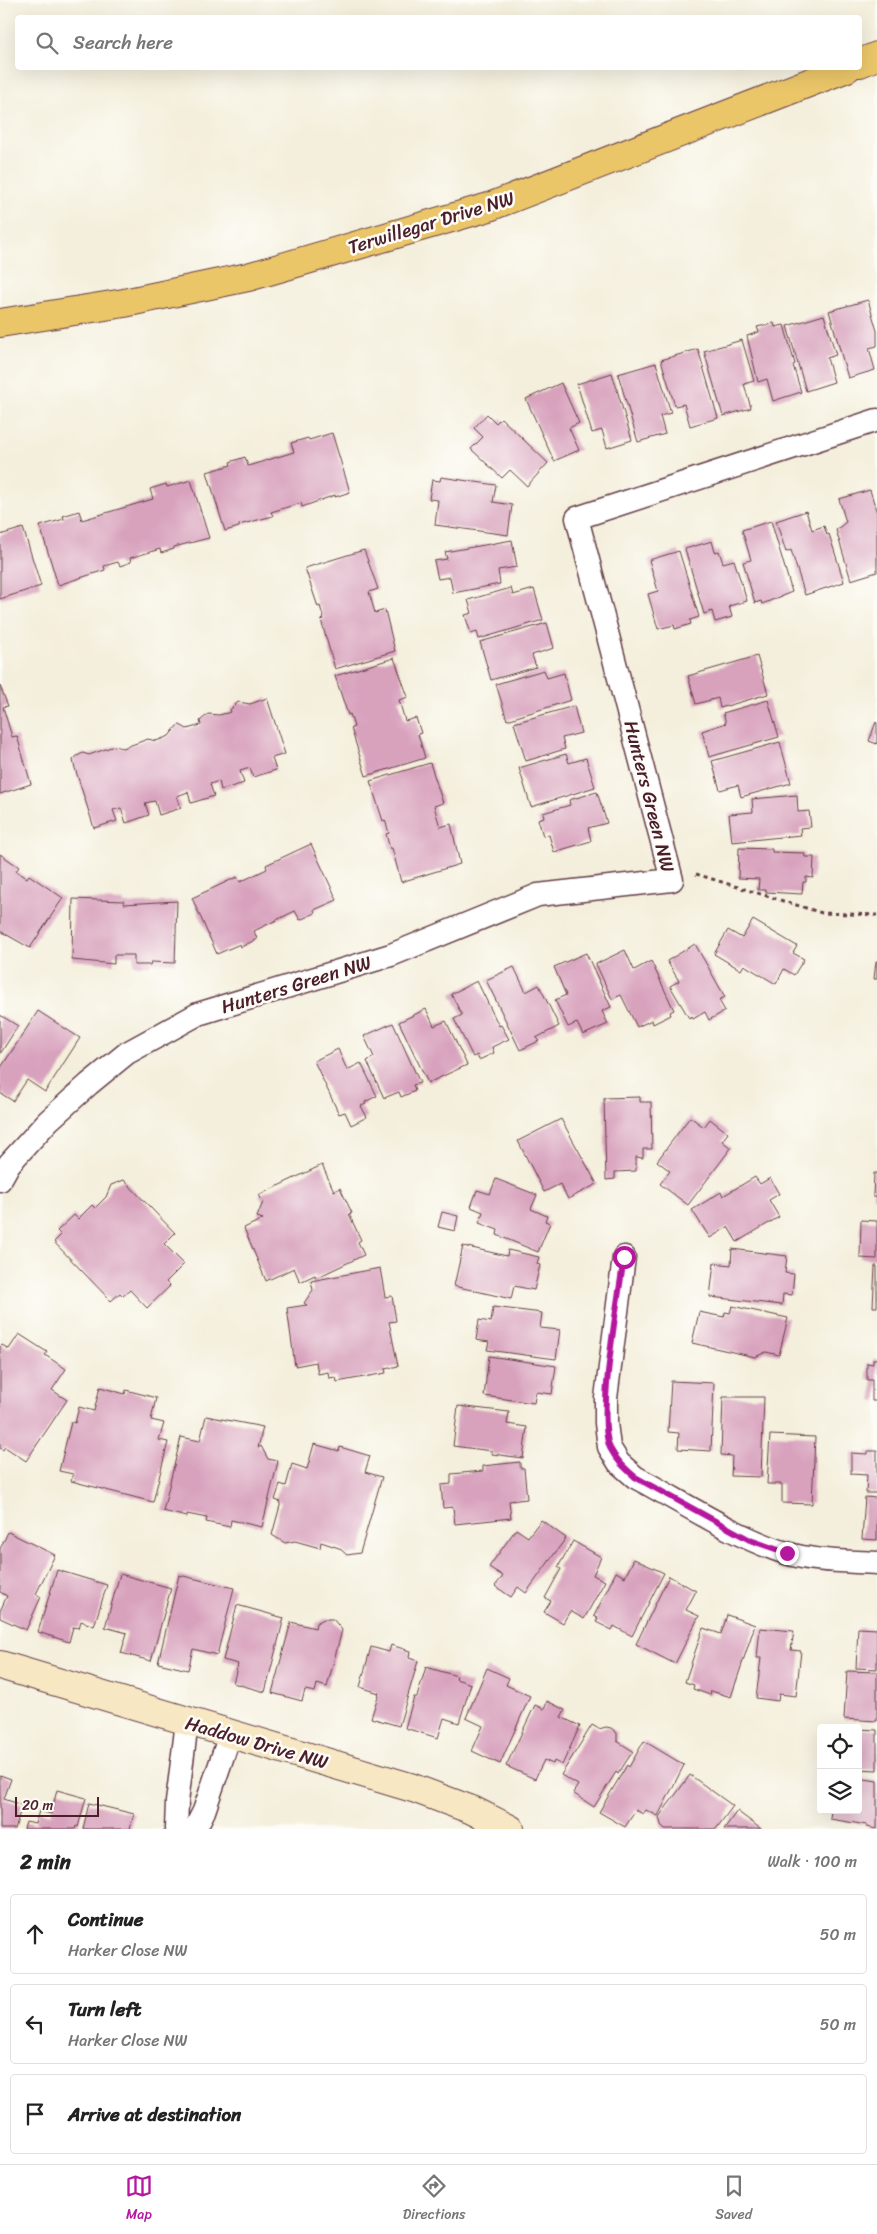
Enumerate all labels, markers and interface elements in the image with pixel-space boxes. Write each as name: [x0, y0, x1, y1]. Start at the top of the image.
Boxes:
search box: [15, 15, 862, 70]
text: Search here: [73, 26, 173, 59]
icon: search: [33, 29, 61, 57]
street label: Terwillegar Drive NW: [344, 181, 518, 263]
street label: Hunters Green NW: [615, 717, 684, 876]
street label: Hunters Green NW: [217, 946, 375, 1023]
route start: [613, 1246, 636, 1269]
route end: [776, 1542, 799, 1565]
street label: Haddow Drive NW: [182, 1706, 332, 1779]
map controls: [817, 1724, 862, 1814]
button: locate: [817, 1724, 862, 1769]
button: layers: [817, 1769, 862, 1814]
text: 20 m: [22, 1793, 53, 1818]
scale bar: [15, 1794, 99, 1817]
text: 2 min: [20, 1843, 71, 1881]
text: Walk · 100 m: [767, 1847, 857, 1876]
text: Continue: [68, 1903, 144, 1936]
icon: ahead: [21, 1920, 49, 1948]
text: 50 m: [820, 1920, 856, 1949]
text: Harker Close NW: [68, 1936, 188, 1965]
text: Turn left: [68, 1993, 141, 2026]
icon: left: [21, 2010, 49, 2038]
text: 50 m: [820, 2010, 856, 2039]
text: Harker Close NW: [68, 2026, 188, 2055]
text: Arrive at destination: [68, 2098, 241, 2131]
icon: arrive: [21, 2100, 49, 2128]
tab: Map: [125, 2172, 153, 2227]
tab: Directions: [403, 2172, 465, 2227]
tab: Saved: [715, 2172, 752, 2227]

